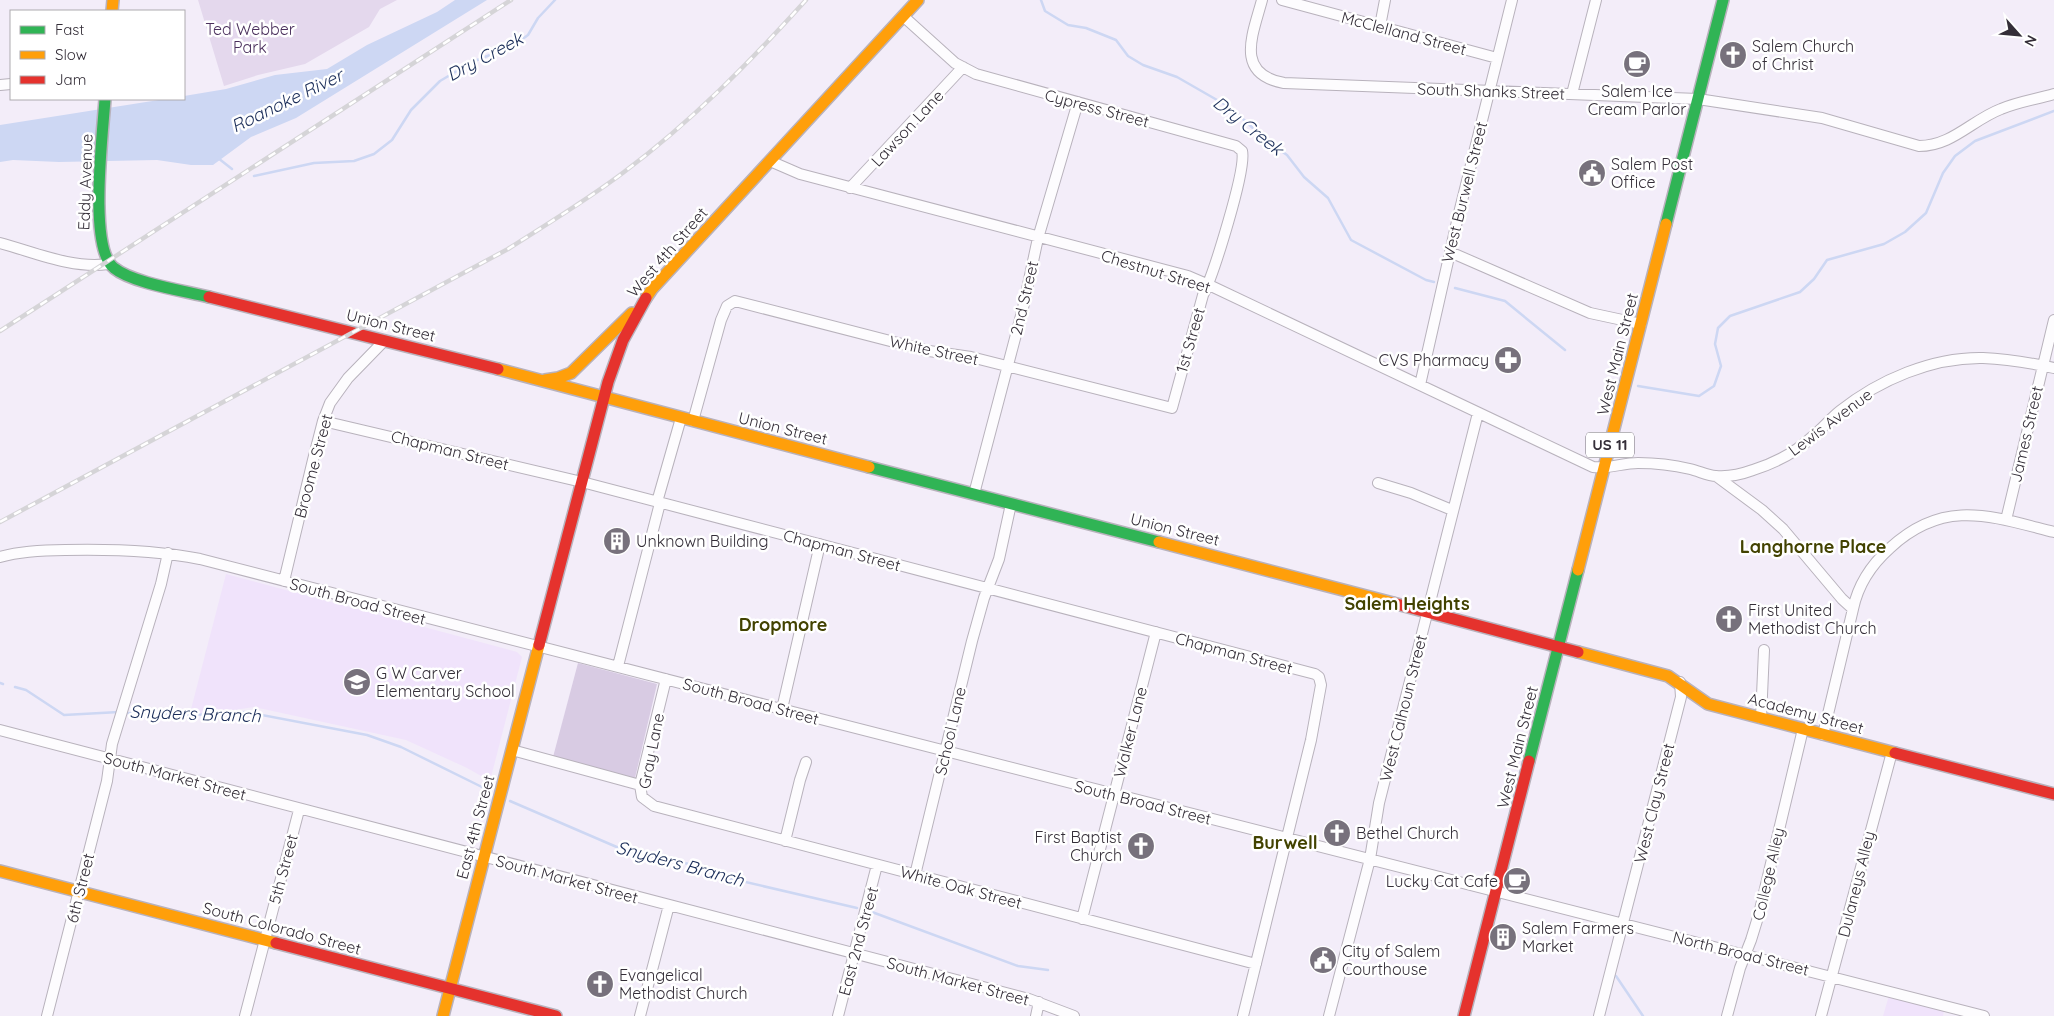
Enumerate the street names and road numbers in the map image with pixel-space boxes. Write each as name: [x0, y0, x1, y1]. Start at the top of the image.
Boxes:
street label: McClelland Street: [1339, 7, 1469, 59]
street label: South Shanks Street: [1417, 78, 1565, 104]
street label: Cypress Street: [1043, 84, 1151, 132]
street label: Lawson Lane: [866, 86, 948, 170]
street label: West Burwell Street: [1437, 119, 1491, 265]
street label: Eddy Avenue: [73, 133, 97, 231]
street label: West 4th Street: [623, 203, 711, 301]
street label: Chestnut Street: [1099, 245, 1213, 297]
street label: 2nd Street: [1006, 259, 1042, 337]
street label: West Main Street: [1592, 291, 1642, 417]
street label: Union Street: [344, 304, 438, 346]
street label: 1st Street: [1171, 305, 1209, 375]
street label: White Street: [888, 331, 980, 369]
street label: Lewis Avenue: [1784, 384, 1876, 460]
street label: James Street: [2005, 384, 2047, 484]
street label: Union Street: [736, 407, 830, 449]
street label: Broome Street: [289, 412, 337, 520]
street label: Chapman Street: [389, 426, 511, 474]
road number: US 11: [1586, 432, 1634, 458]
street label: Union Street: [1128, 508, 1222, 550]
street label: Chapman Street: [781, 525, 903, 575]
street label: South Broad Street: [288, 573, 428, 629]
street label: Chapman Street: [1173, 628, 1295, 678]
street label: West Calhoun Street: [1375, 633, 1431, 783]
street label: South Broad Street: [681, 673, 821, 729]
street label: Walker Lane: [1109, 684, 1151, 780]
street label: West Main Street: [1492, 684, 1542, 810]
street label: School Lane: [930, 685, 970, 777]
street label: Academy Street: [1746, 688, 1866, 738]
street label: Gray Lane: [634, 711, 668, 791]
street label: West Clay Street: [1629, 741, 1679, 865]
street label: South Market Street: [102, 747, 248, 805]
street label: East 4th Street: [451, 773, 499, 881]
street label: South Broad Street: [1073, 775, 1213, 829]
street label: College Alley: [1748, 825, 1788, 923]
street label: Dulaneys Alley: [1833, 829, 1879, 939]
street label: 5th Street: [264, 832, 302, 906]
street label: South Market Street: [494, 850, 640, 908]
street label: 6th Street: [62, 851, 98, 925]
street label: White Oak Street: [898, 861, 1024, 913]
street label: East 2nd Street: [834, 884, 882, 998]
street label: South Colorado Street: [201, 897, 363, 959]
street label: North Broad Street: [1671, 926, 1811, 980]
street label: South Market Street: [885, 952, 1031, 1010]

